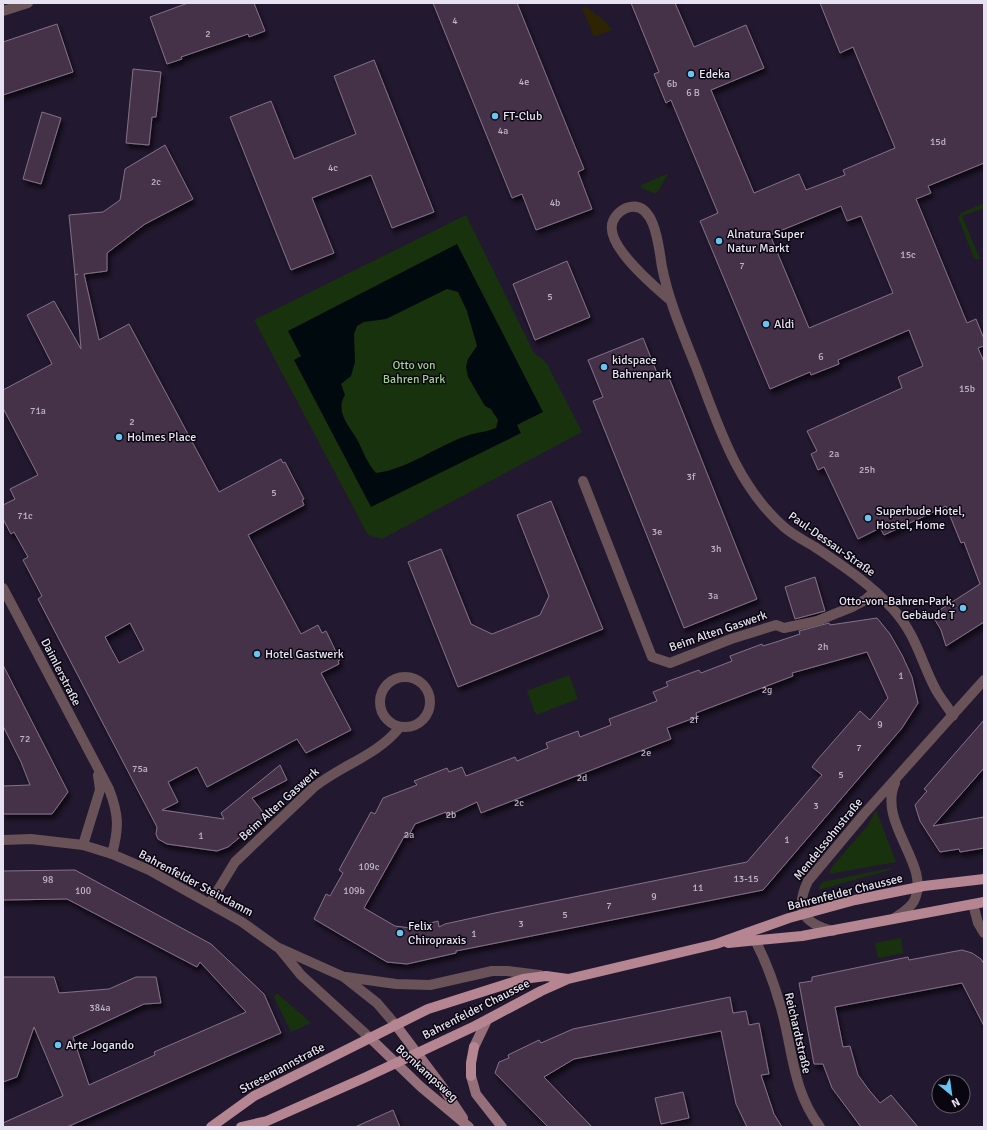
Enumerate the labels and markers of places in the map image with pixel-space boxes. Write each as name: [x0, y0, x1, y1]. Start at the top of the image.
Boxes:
place label: Edeka: [699, 67, 730, 82]
marker: Edeka: [686, 69, 696, 79]
place label: FT-Club: [503, 109, 542, 124]
marker: FT-Club: [490, 111, 500, 121]
place label: Alnatura Super Natur Markt: [727, 227, 805, 256]
marker: Alnatura Super Natur Markt: [714, 236, 724, 246]
place label: Aldi: [774, 317, 794, 332]
marker: Aldi: [761, 319, 771, 329]
place label: kidspace Bahrenpark: [612, 353, 672, 382]
marker: kidspace Bahrenpark: [599, 362, 609, 372]
place label: Holmes Place: [127, 430, 196, 445]
marker: Holmes Place: [114, 432, 124, 442]
place label: Superbude Hotel, Hostel, Home: [876, 504, 965, 533]
marker: Superbude Hotel, Hostel, Home: [863, 513, 873, 523]
place label: Otto-von-Bahren-Park, Gebäude T: [839, 594, 955, 623]
marker: Otto-von-Bahren-Park, Gebäude T: [958, 603, 968, 613]
place label: Hotel Gastwerk: [265, 647, 344, 662]
marker: Hotel Gastwerk: [252, 649, 262, 659]
place label: Felix Chiropraxis: [408, 919, 466, 948]
marker: Felix Chiropraxis: [395, 928, 405, 938]
place label: Arte Jogando: [66, 1038, 134, 1053]
marker: Arte Jogando: [53, 1040, 63, 1050]

